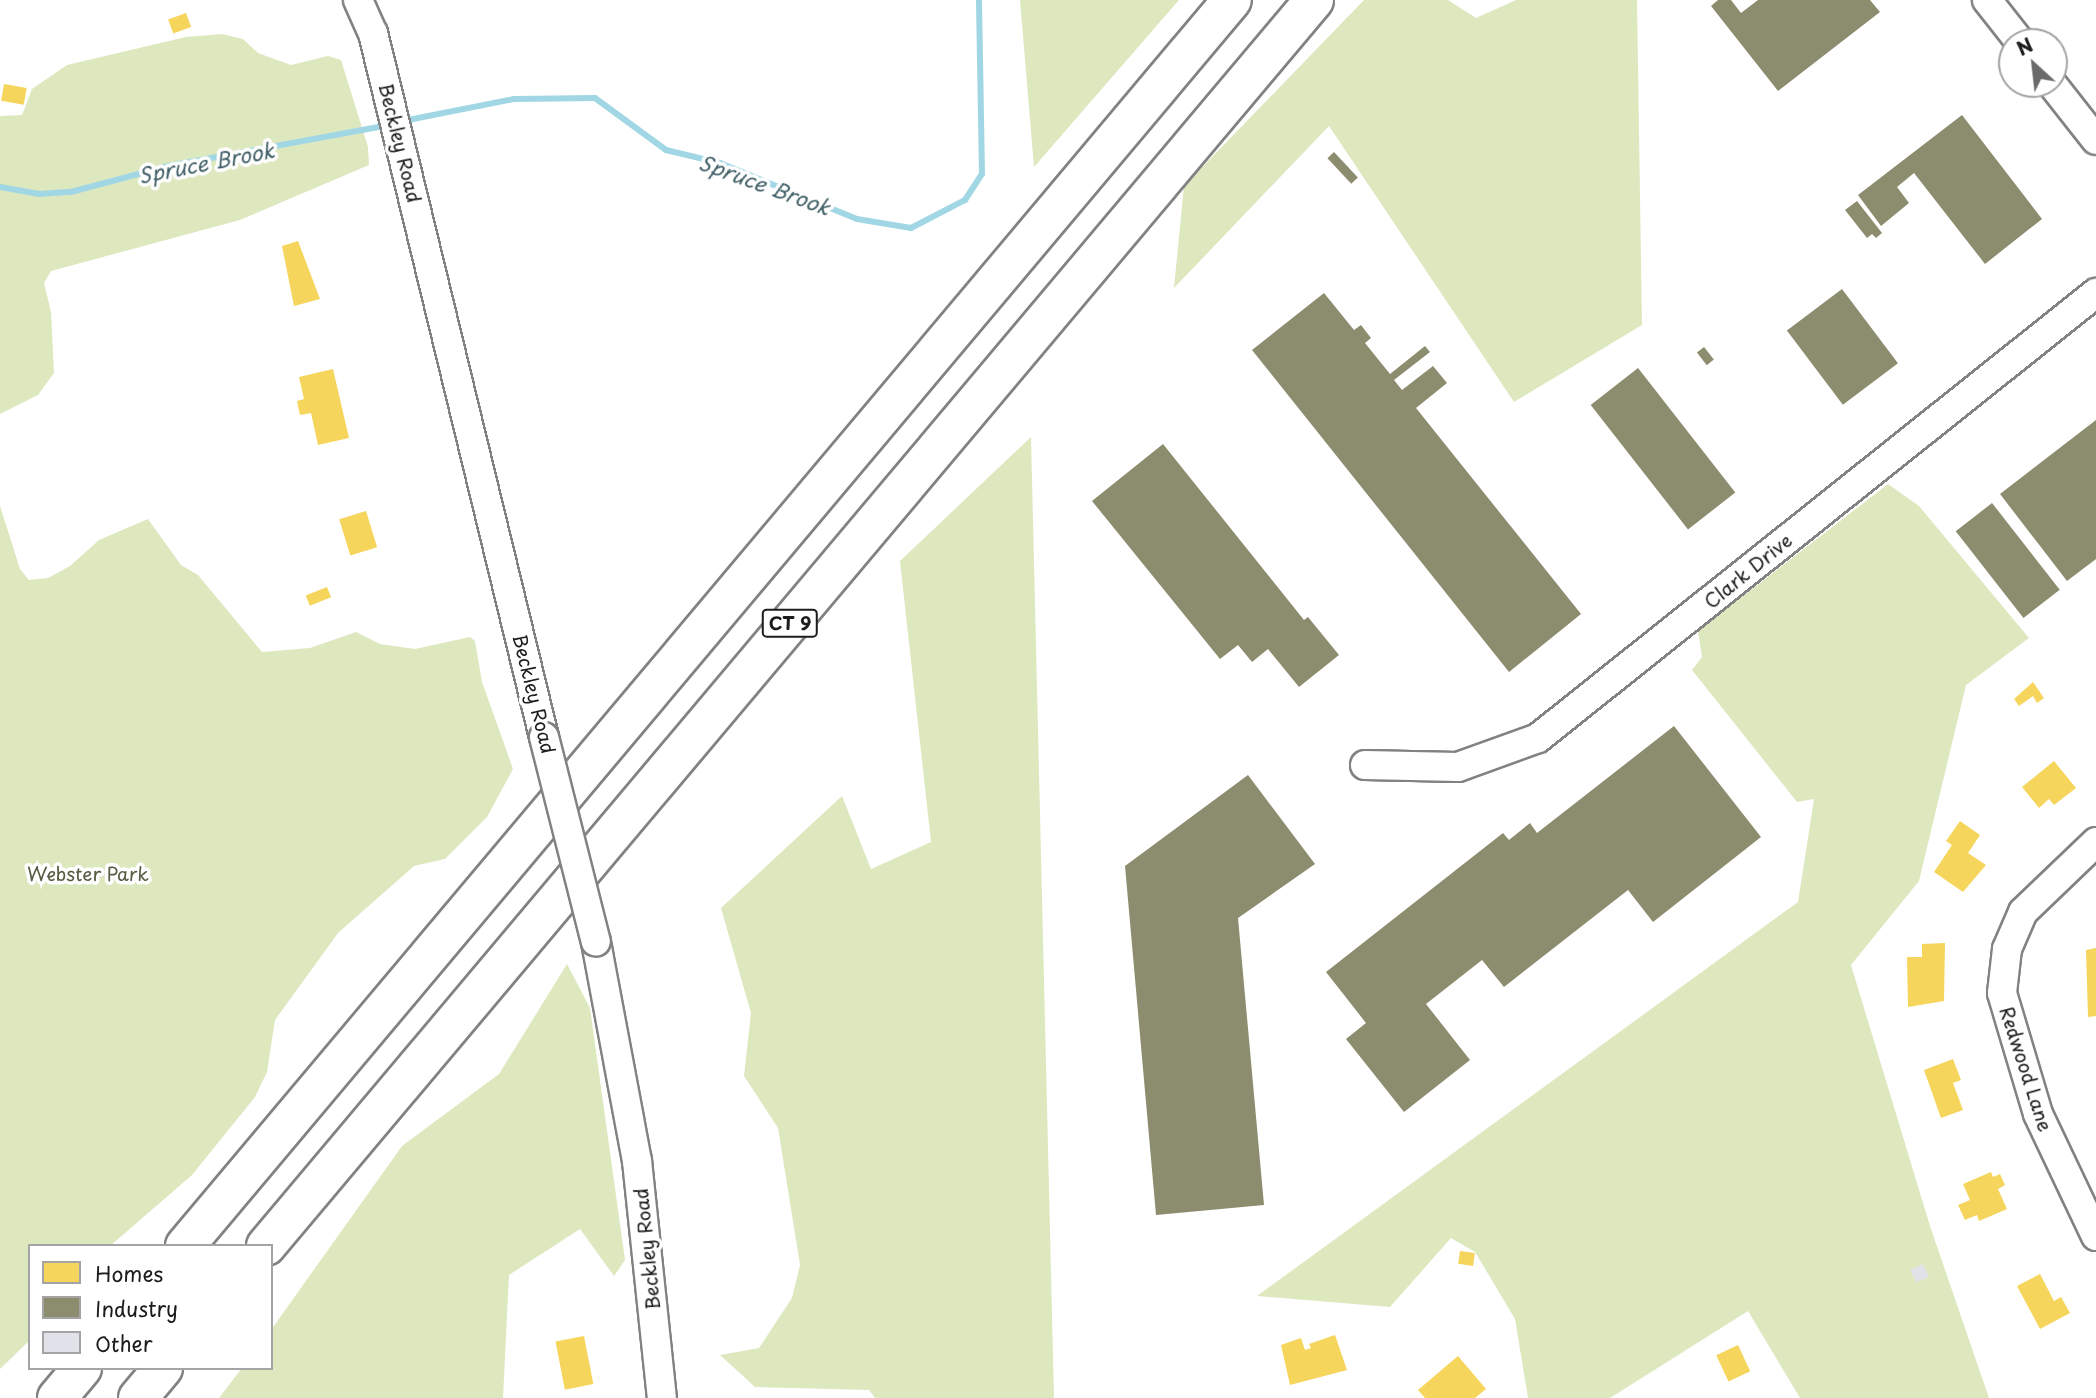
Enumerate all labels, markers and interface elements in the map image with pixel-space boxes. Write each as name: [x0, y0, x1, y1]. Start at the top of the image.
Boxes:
north arrow: [1998, 28, 2068, 98]
text: N: [2011, 30, 2037, 62]
street label: Beckley Road: [374, 80, 426, 206]
water label: Spruce Brook: [136, 136, 276, 188]
water label: Spruce Brook: [696, 149, 834, 219]
street label: Clark Drive: [1700, 529, 1796, 613]
road number: CT 9: [760, 608, 820, 638]
street label: Beckley Road: [508, 631, 560, 757]
park label: Webster Park: [26, 863, 150, 885]
street label: Redwood Lane: [1995, 1003, 2057, 1135]
street label: Beckley Road: [629, 1186, 665, 1312]
legend: [28, 1244, 273, 1370]
text: Homes: [95, 1257, 163, 1289]
text: Industry: [95, 1292, 178, 1324]
text: Other: [95, 1327, 153, 1359]

